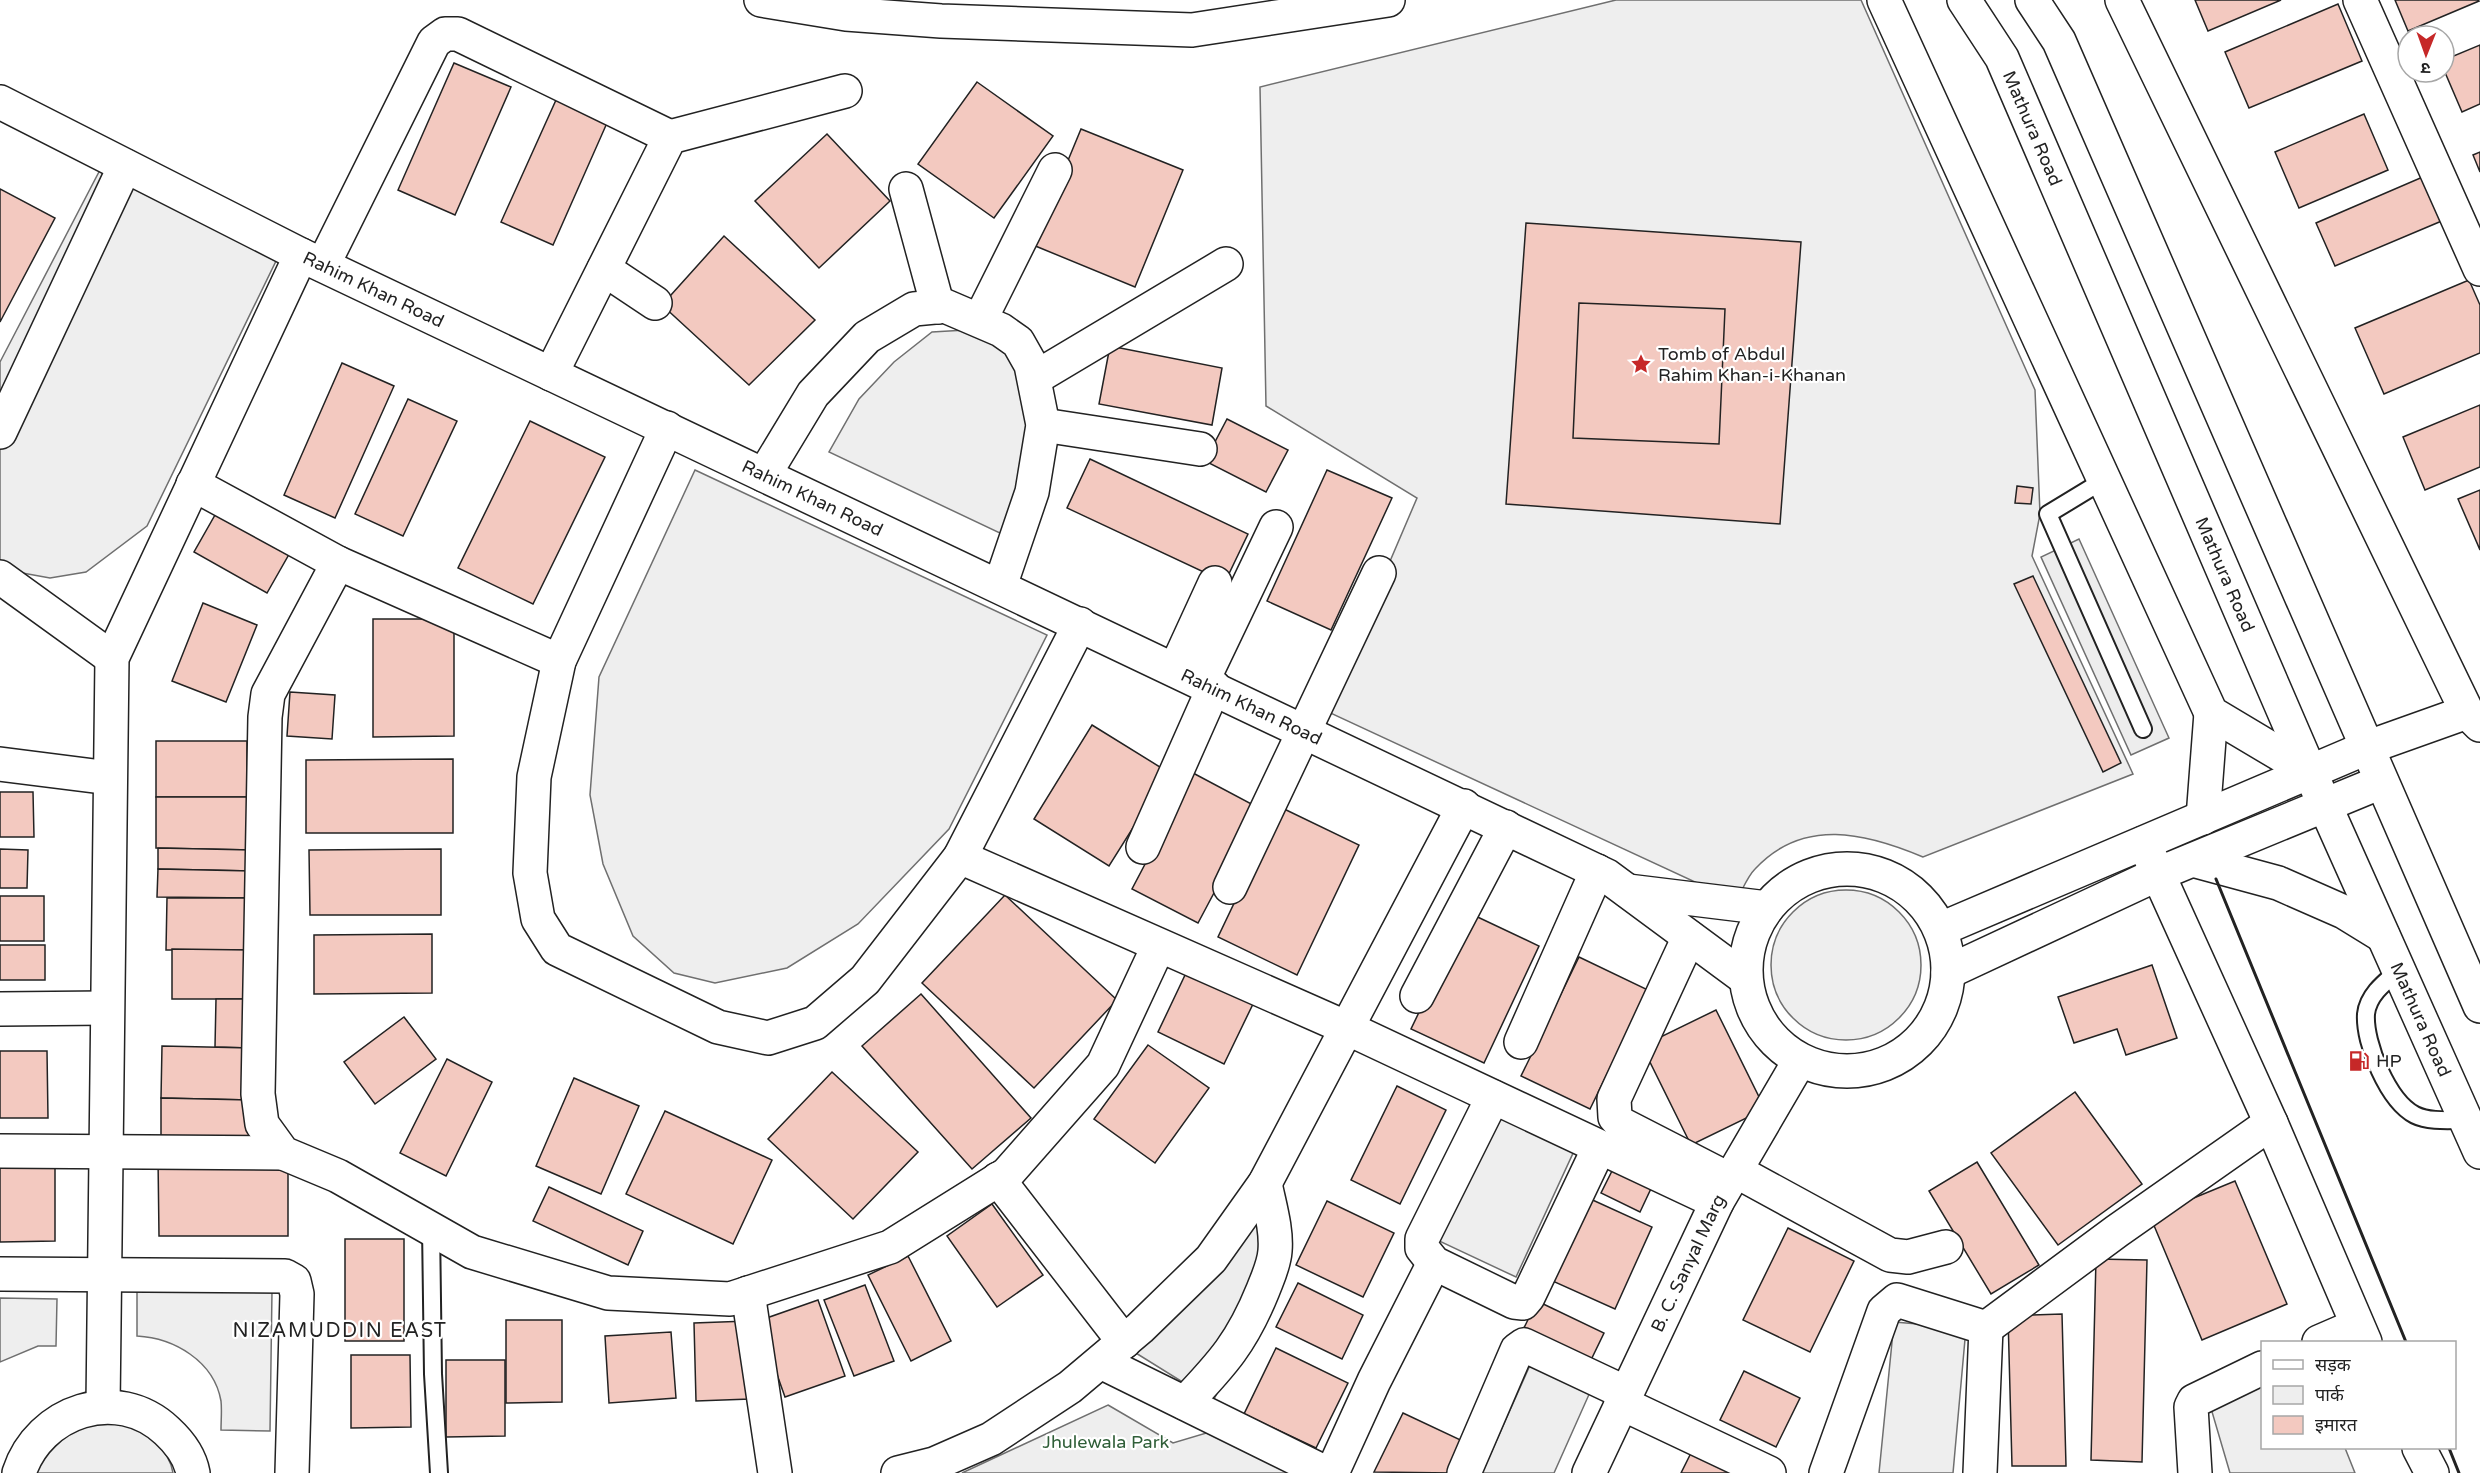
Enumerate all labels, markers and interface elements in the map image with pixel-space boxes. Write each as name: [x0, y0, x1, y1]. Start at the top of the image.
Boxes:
north arrow: [2396, 24, 2456, 84]
text: उ: [2420, 58, 2431, 78]
street label: Mathura Road: [1998, 68, 2067, 189]
street label: Rahim Khan Road: [299, 247, 448, 332]
place label: Tomb of Abdul Rahim Khan-i-Khanan: [1658, 343, 1846, 386]
place icon: Tomb of Abdul Rahim Khan-i-Khanan: [1629, 352, 1653, 376]
street label: Rahim Khan Road: [738, 455, 887, 541]
street label: Mathura Road: [2190, 514, 2259, 635]
street label: Rahim Khan Road: [1177, 664, 1326, 750]
street label: Mathura Road: [2386, 959, 2456, 1080]
fuel station icon: HP: [2347, 1049, 2371, 1073]
place label: HP: [2376, 1050, 2402, 1072]
street label: B. C. Sanyal Marg: [1646, 1190, 1730, 1336]
district label: NIZAMUDDIN EAST: [233, 1319, 447, 1343]
legend: [2261, 1341, 2456, 1449]
text: सड़क: [2315, 1354, 2352, 1376]
text: पार्क: [2315, 1384, 2345, 1406]
text: इमारत: [2315, 1414, 2358, 1436]
park label: Jhulewala Park: [1043, 1431, 1170, 1453]

